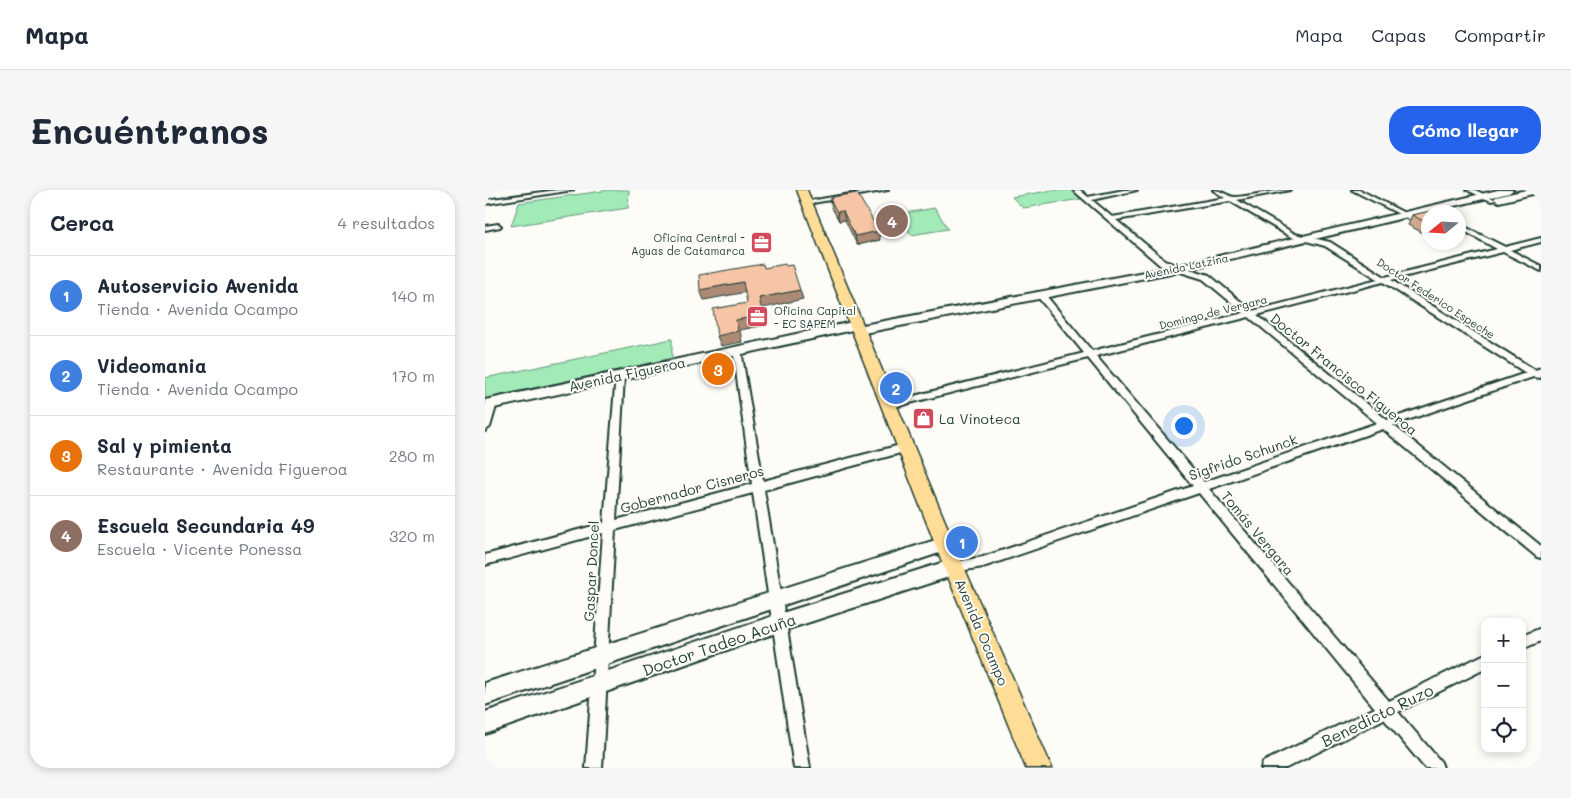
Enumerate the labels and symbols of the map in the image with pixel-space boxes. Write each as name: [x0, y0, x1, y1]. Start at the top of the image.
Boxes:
pin: 4: [876, 202, 908, 240]
north arrow: [1421, 205, 1466, 250]
place label: Oficina Central - Aguas de Catamarca: [631, 230, 745, 258]
office icon: Oficina Central - Aguas de Catamarca: [749, 231, 773, 255]
street label: Avenida Latzina: [1142, 250, 1230, 282]
street label: Doctor Federico Espeche: [1374, 254, 1498, 342]
street label: Domingo de Vergara: [1157, 291, 1269, 333]
place label: Oficina Capital - EC SAPEM: [774, 303, 856, 331]
office icon: Oficina Capital - EC SAPEM: [746, 304, 770, 328]
street label: Doctor Francisco Figueroa: [1266, 309, 1422, 439]
pin: 3: [702, 350, 734, 388]
street label: Avenida Figueroa: [567, 352, 687, 396]
pin: 2: [880, 369, 912, 407]
shop icon: La Vinoteca: [911, 406, 935, 430]
place label: La Vinoteca: [939, 409, 1021, 428]
your location: [1171, 413, 1197, 439]
street label: Sigfrido Schunck: [1186, 429, 1300, 485]
street label: Gobernador Cisneros: [618, 461, 766, 517]
street label: Tomás Vergara: [1217, 487, 1299, 579]
street label: Gaspar Doncel: [579, 520, 603, 622]
pin: 1: [946, 523, 978, 561]
street label: Avenida Ocampo: [951, 576, 1013, 688]
street label: Doctor Tadeo Acuña: [639, 608, 799, 680]
street label: Benedicto Ruzo: [1318, 679, 1436, 751]

